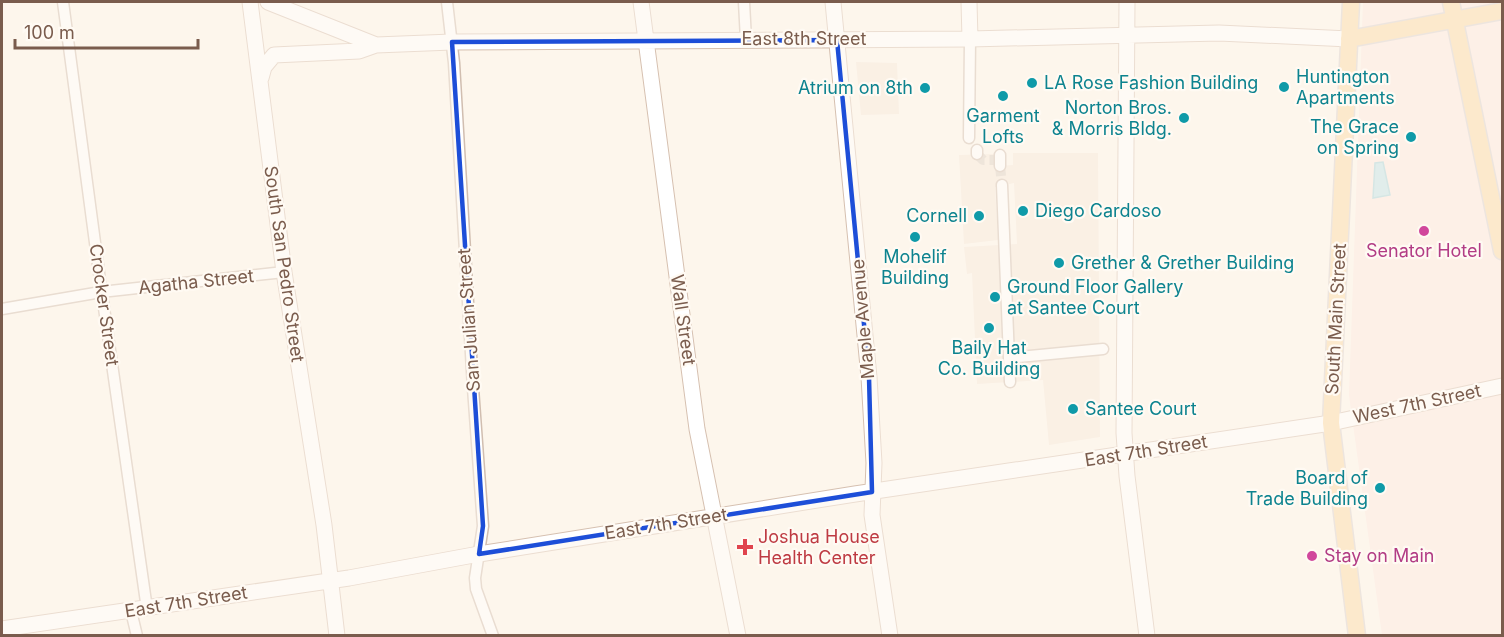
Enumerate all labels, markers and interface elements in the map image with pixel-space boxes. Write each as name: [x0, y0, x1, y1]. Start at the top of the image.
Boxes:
scale bar: [15, 12, 198, 50]
text: 100 m: [24, 22, 75, 43]
street label: East 8th Street: [742, 28, 867, 49]
place label: Huntington Apartments: [1296, 66, 1395, 108]
place label: LA Rose Fashion Building: [1044, 72, 1258, 93]
marker: LA Rose Fashion Building: [1025, 76, 1039, 90]
place label: Atrium on 8th: [798, 77, 913, 98]
marker: Huntington Apartments: [1277, 80, 1291, 94]
marker: Atrium on 8th: [918, 81, 932, 95]
marker: Garment Lofts: [996, 89, 1010, 103]
place label: Norton Bros. & Morris Bldg.: [1052, 97, 1172, 139]
place label: Garment Lofts: [966, 105, 1040, 147]
marker: Norton Bros. & Morris Bldg.: [1177, 111, 1191, 125]
place label: The Grace on Spring: [1310, 116, 1399, 158]
marker: The Grace on Spring: [1404, 130, 1418, 144]
street label: South San Pedro Street: [260, 164, 309, 364]
place label: Diego Cardoso: [1035, 200, 1162, 221]
marker: Diego Cardoso: [1016, 204, 1030, 218]
place label: Cornell: [906, 205, 967, 226]
marker: Cornell: [972, 209, 986, 223]
marker: Senator Hotel: [1417, 224, 1431, 238]
marker: Mohelif Building: [908, 230, 922, 244]
place label: Senator Hotel: [1366, 240, 1482, 261]
street label: Crocker Street: [86, 242, 123, 368]
street label: South Main Street: [1321, 243, 1350, 395]
place label: Mohelif Building: [881, 246, 949, 288]
street label: San Julian Street: [453, 248, 484, 392]
place label: Grether & Grether Building: [1071, 252, 1294, 273]
marker: Grether & Grether Building: [1052, 256, 1066, 270]
street label: Maple Avenue: [847, 258, 878, 380]
street label: Agatha Street: [137, 265, 255, 298]
street label: Wall Street: [667, 273, 700, 367]
place label: Ground Floor Gallery at Santee Court: [1007, 276, 1183, 318]
marker: Ground Floor Gallery at Santee Court: [988, 290, 1002, 304]
marker: Baily Hat Co. Building: [982, 321, 996, 335]
place label: Baily Hat Co. Building: [938, 337, 1040, 379]
street label: West 7th Street: [1351, 380, 1483, 427]
place label: Santee Court: [1085, 398, 1197, 419]
marker: Santee Court: [1066, 402, 1080, 416]
street label: East 7th Street: [1083, 430, 1209, 471]
place label: Board of Trade Building: [1246, 467, 1368, 509]
marker: Board of Trade Building: [1373, 481, 1387, 495]
street label: East 7th Street: [603, 503, 729, 544]
place label: Joshua House Health Center: [758, 526, 880, 568]
marker: Joshua House Health Center: [736, 538, 754, 556]
place label: Stay on Main: [1324, 545, 1434, 566]
marker: Stay on Main: [1305, 549, 1319, 563]
street label: East 7th Street: [123, 581, 249, 622]

